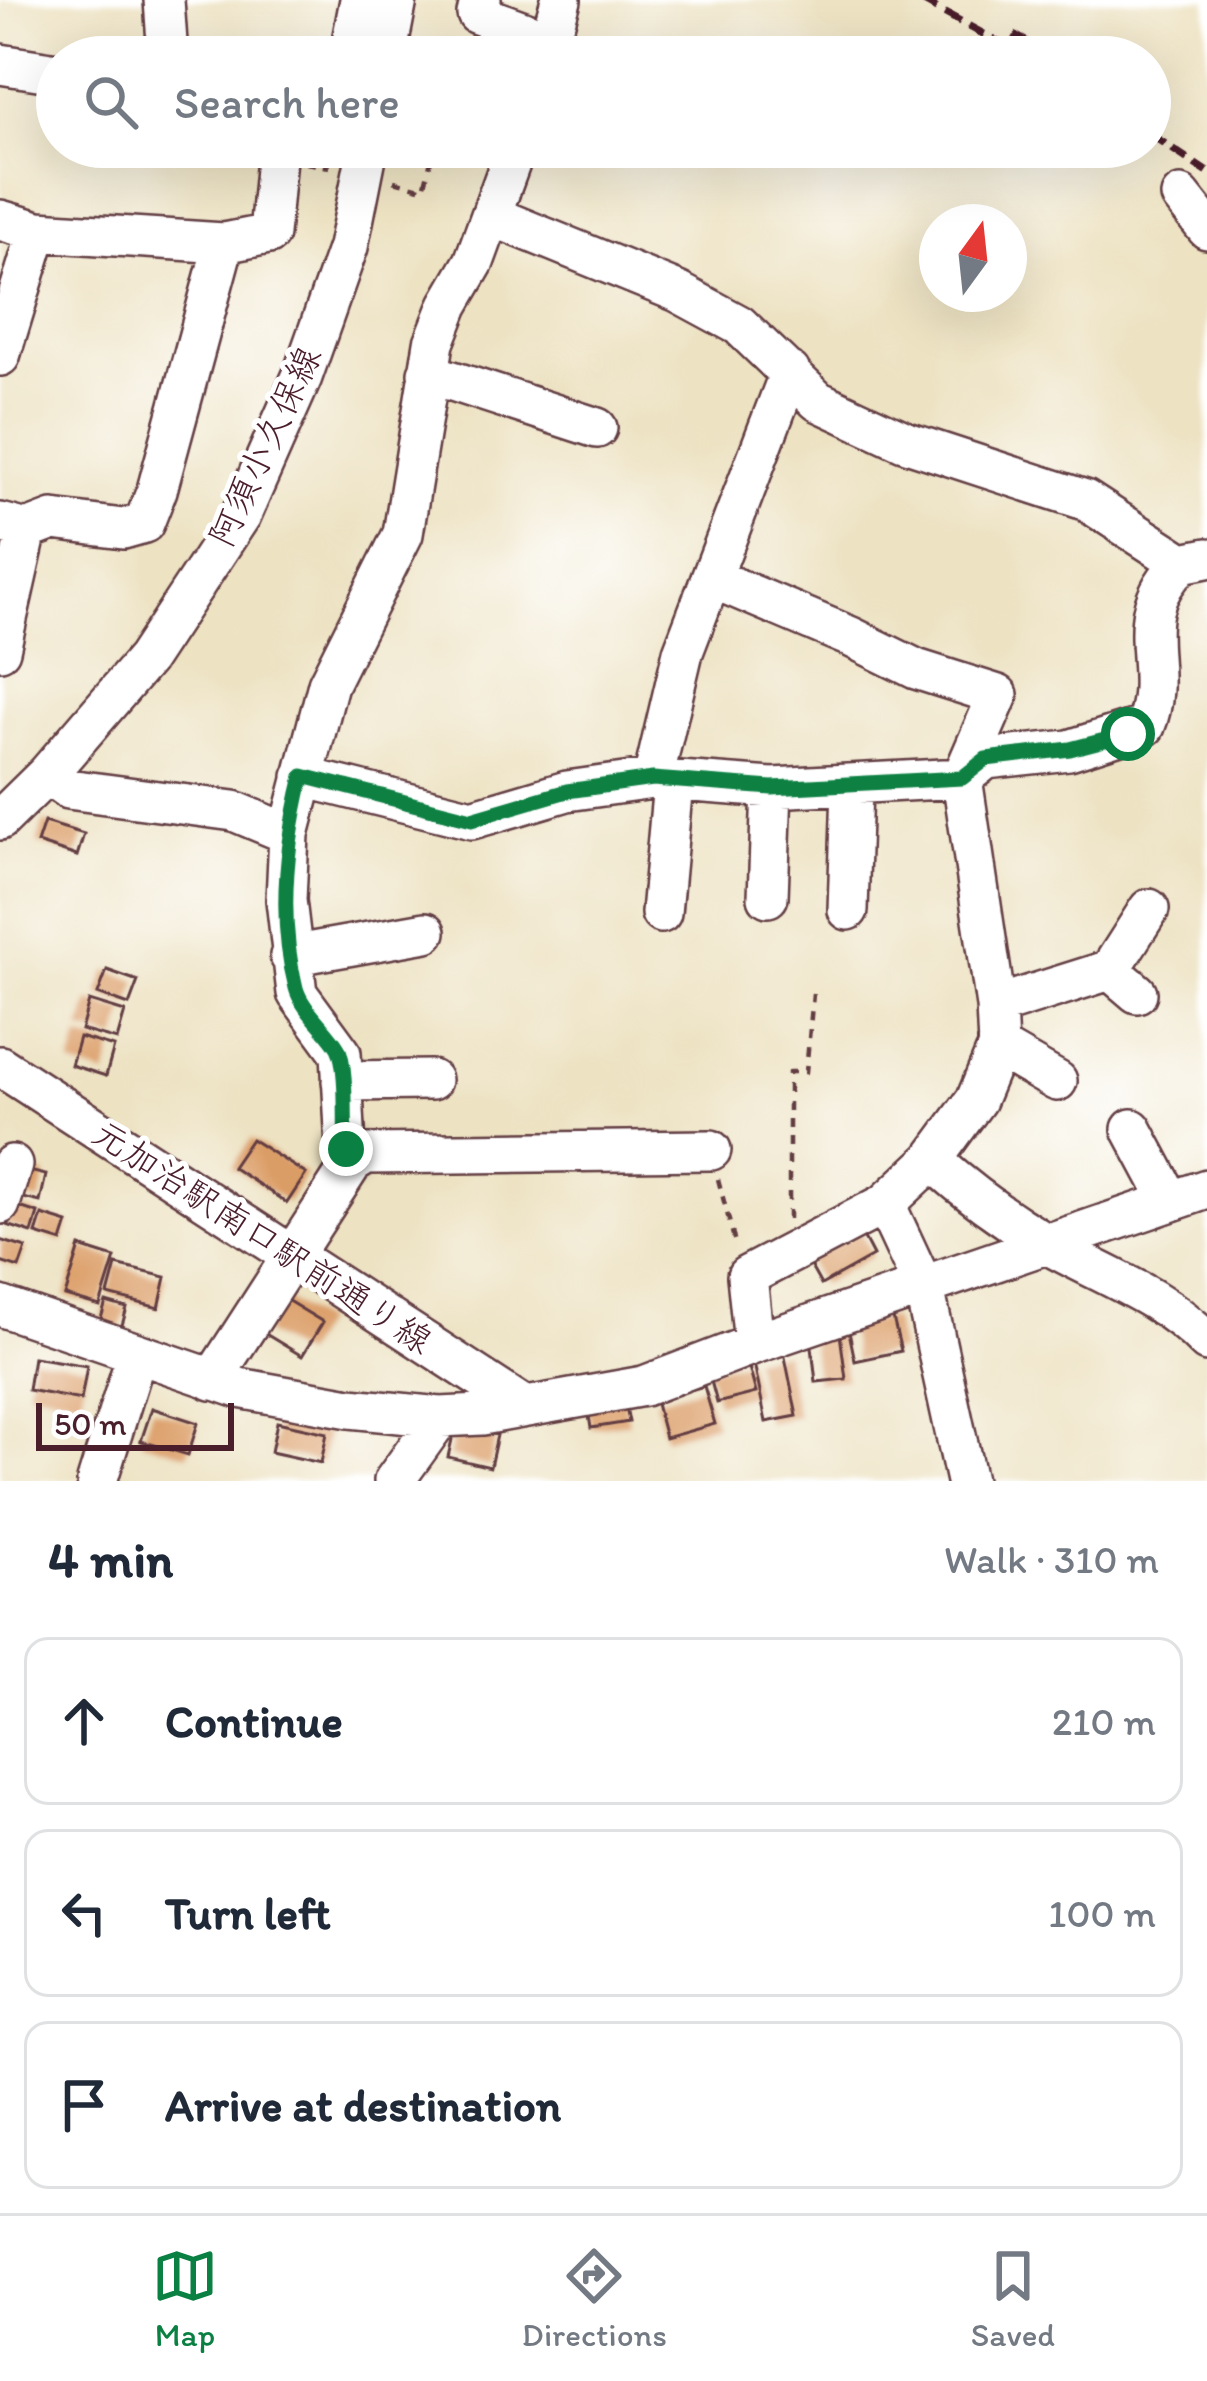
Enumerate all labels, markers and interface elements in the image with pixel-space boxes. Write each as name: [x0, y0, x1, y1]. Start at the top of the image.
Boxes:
search box: [36, 36, 1171, 168]
icon: search: [78, 69, 144, 135]
text: Search here: [174, 75, 400, 129]
north arrow: [919, 204, 1027, 312]
street label: 阿須小久保線: [199, 339, 330, 553]
route start: [1101, 707, 1155, 761]
street label: 元加治駅南口駅前通り線: [85, 1111, 441, 1362]
route end: [319, 1122, 373, 1176]
scale bar: [36, 1397, 234, 1450]
text: 50 m: [54, 1404, 127, 1443]
text: 4 min: [48, 1529, 173, 1590]
text: Walk · 310 m: [944, 1536, 1159, 1583]
icon: ahead: [51, 1688, 117, 1754]
text: Continue: [165, 1694, 343, 1748]
text: 210 m: [1052, 1698, 1156, 1745]
icon: left: [51, 1880, 117, 1946]
text: Turn left: [165, 1886, 331, 1940]
text: 100 m: [1048, 1890, 1156, 1937]
icon: arrive: [51, 2072, 117, 2138]
text: Arrive at destination: [165, 2078, 561, 2132]
tab: Map: [152, 2243, 218, 2354]
tab: Directions: [522, 2243, 667, 2354]
tab: Saved: [971, 2243, 1055, 2354]

